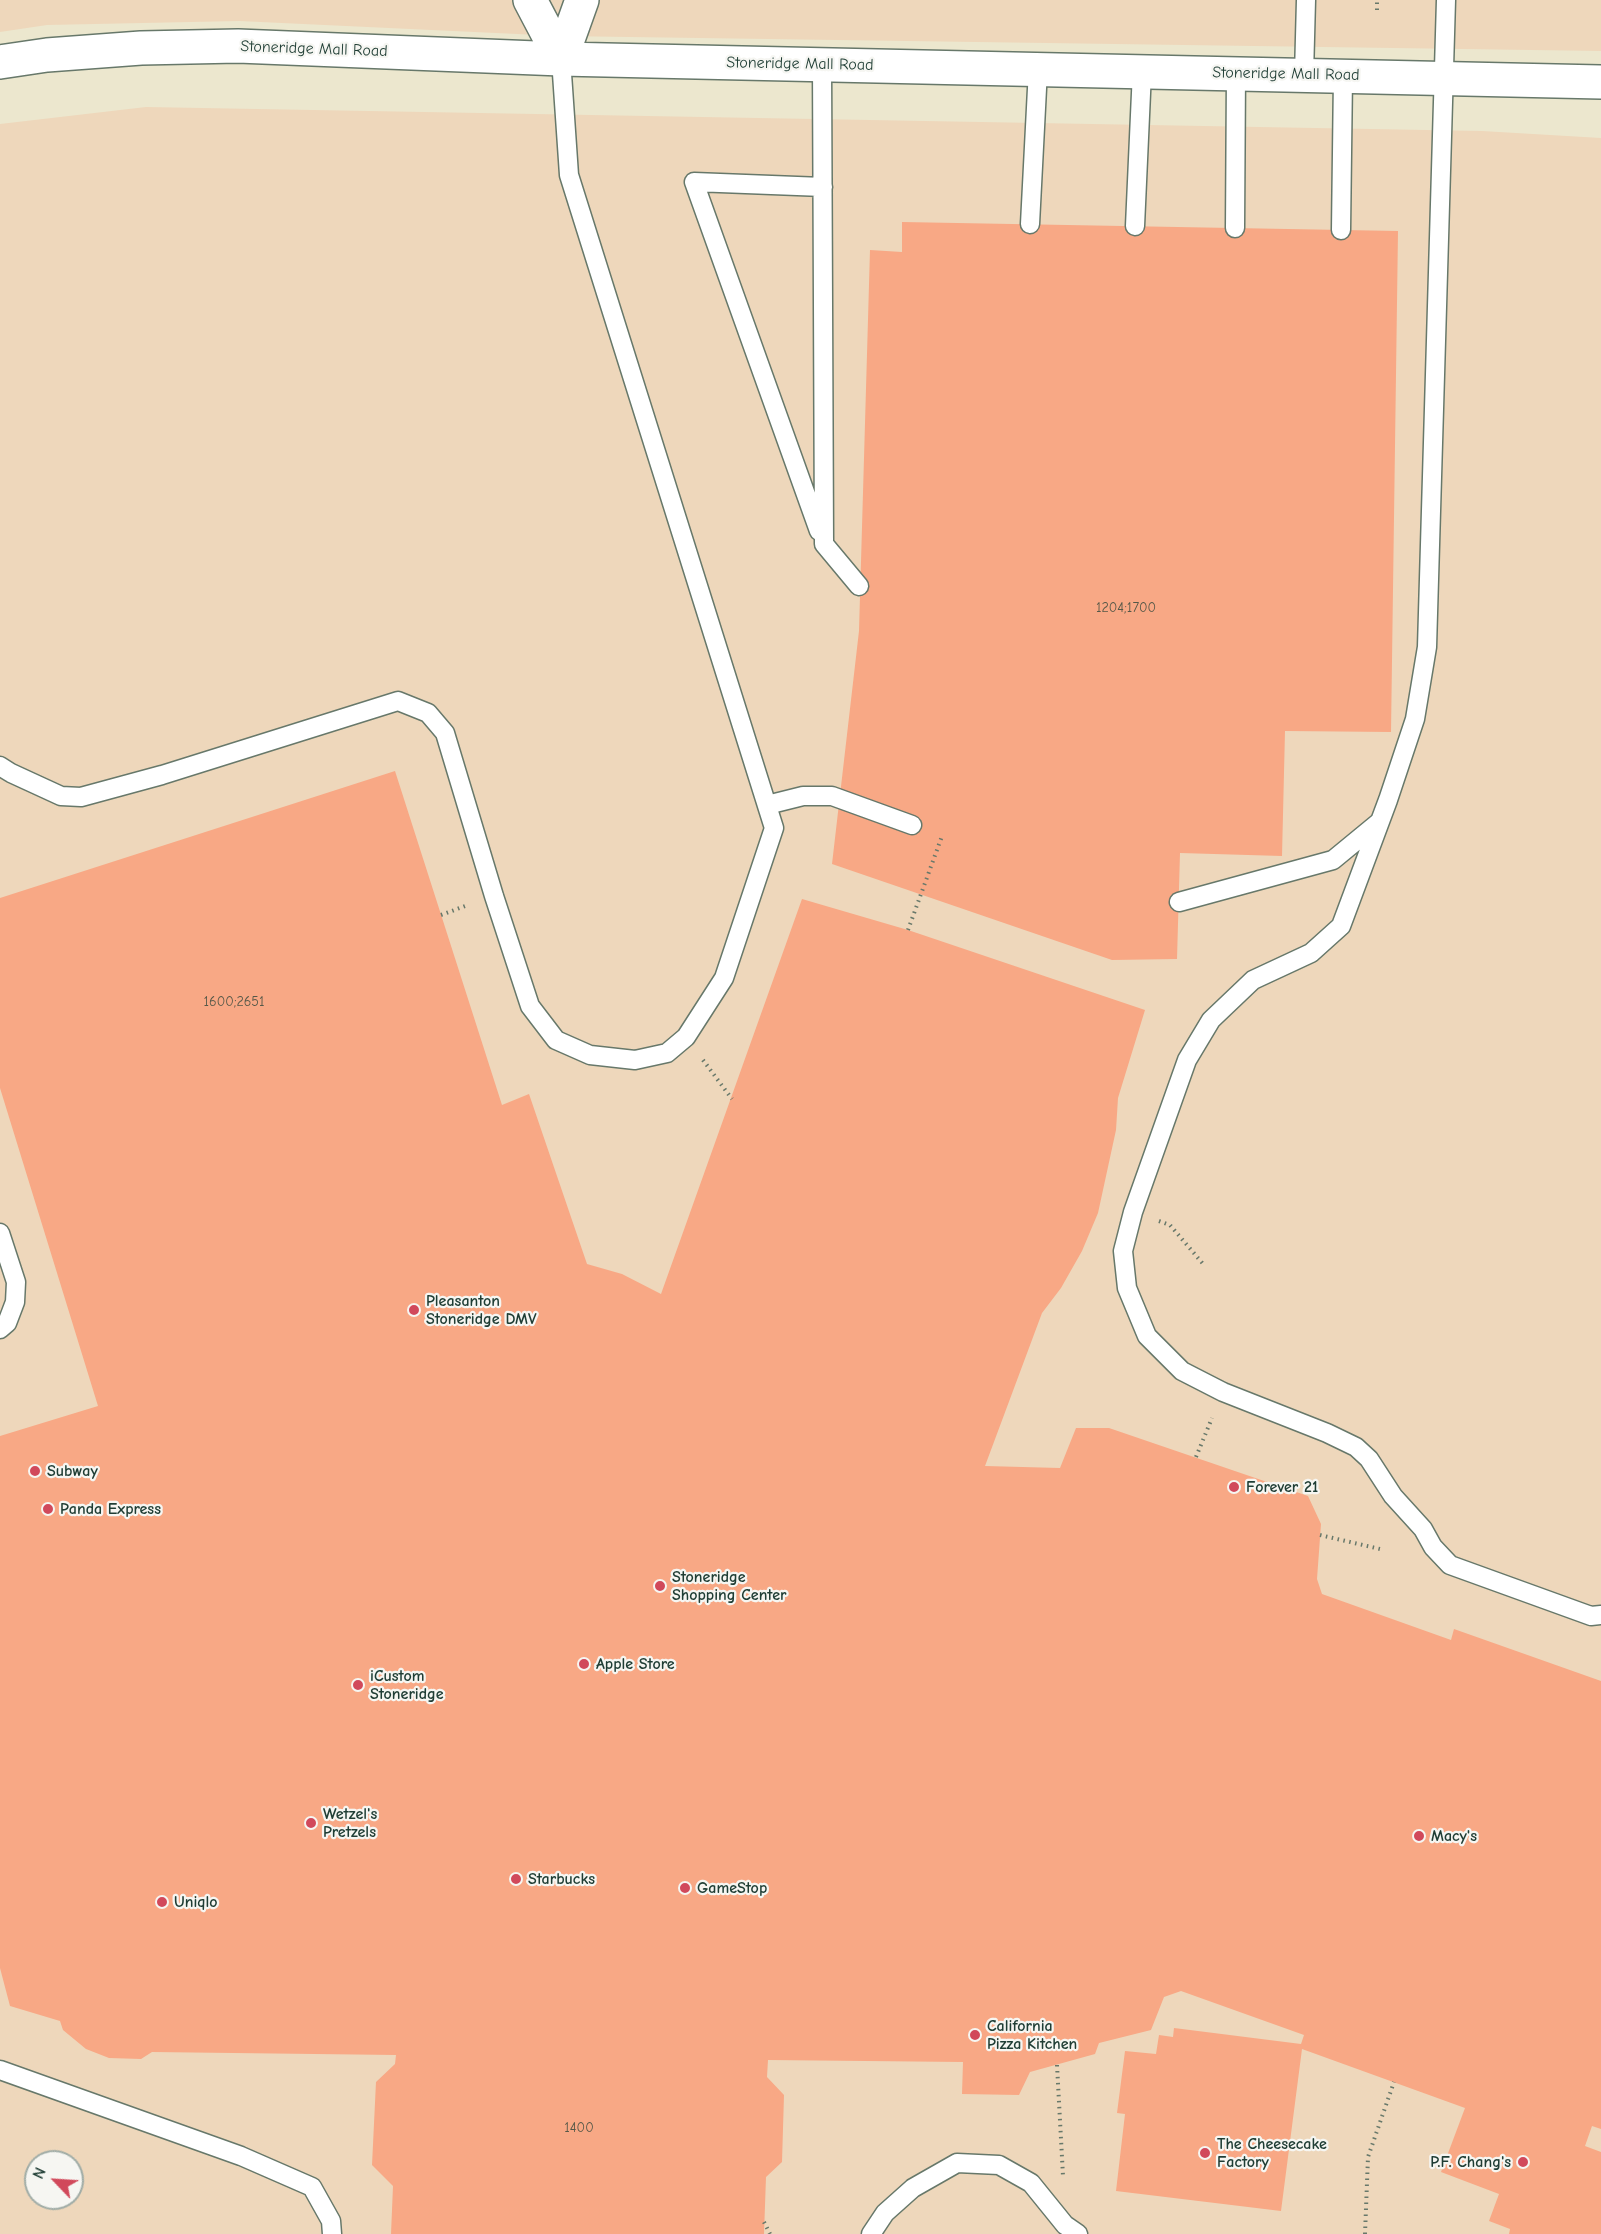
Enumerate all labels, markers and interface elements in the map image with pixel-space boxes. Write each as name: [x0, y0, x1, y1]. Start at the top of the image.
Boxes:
street label: Stoneridge Mall Road: [240, 37, 388, 61]
street label: Stoneridge Mall Road: [726, 53, 874, 75]
street label: Stoneridge Mall Road: [1212, 63, 1360, 85]
house number: 1204;1700: [1096, 600, 1156, 616]
house number: 1600;2651: [203, 994, 265, 1010]
place label: Pleasanton Stoneridge DMV: [426, 1291, 536, 1329]
marker: Pleasanton Stoneridge DMV: [407, 1303, 421, 1317]
place label: Subway: [47, 1461, 98, 1481]
marker: Subway: [28, 1464, 42, 1478]
place label: Forever 21: [1246, 1477, 1318, 1497]
marker: Forever 21: [1227, 1480, 1241, 1494]
place label: Panda Express: [60, 1499, 161, 1519]
marker: Panda Express: [41, 1502, 55, 1516]
place label: Stoneridge Shopping Center: [672, 1567, 786, 1605]
marker: Stoneridge Shopping Center: [653, 1579, 667, 1593]
place label: Apple Store: [596, 1654, 675, 1674]
marker: Apple Store: [577, 1657, 591, 1671]
place label: iCustom Stoneridge: [370, 1666, 444, 1704]
marker: iCustom Stoneridge: [351, 1678, 365, 1692]
place label: Wetzel's Pretzels: [323, 1804, 377, 1842]
marker: Wetzel's Pretzels: [304, 1816, 318, 1830]
place label: Macy's: [1431, 1826, 1477, 1846]
marker: Macy's: [1412, 1829, 1426, 1843]
place label: Starbucks: [528, 1869, 595, 1889]
marker: Starbucks: [509, 1872, 523, 1886]
place label: GameStop: [697, 1878, 767, 1898]
marker: GameStop: [678, 1881, 692, 1895]
place label: Uniqlo: [174, 1892, 218, 1912]
marker: Uniqlo: [155, 1895, 169, 1909]
place label: California Pizza Kitchen: [987, 2016, 1077, 2054]
marker: California Pizza Kitchen: [968, 2028, 982, 2042]
house number: 1400: [564, 2120, 594, 2136]
place label: The Cheesecake Factory: [1217, 2134, 1327, 2172]
marker: The Cheesecake Factory: [1198, 2146, 1212, 2160]
north arrow: [24, 2150, 84, 2210]
place label: P.F. Chang's: [1430, 2152, 1511, 2172]
marker: P.F. Chang's: [1516, 2155, 1530, 2169]
text: N: [29, 2165, 50, 2182]

